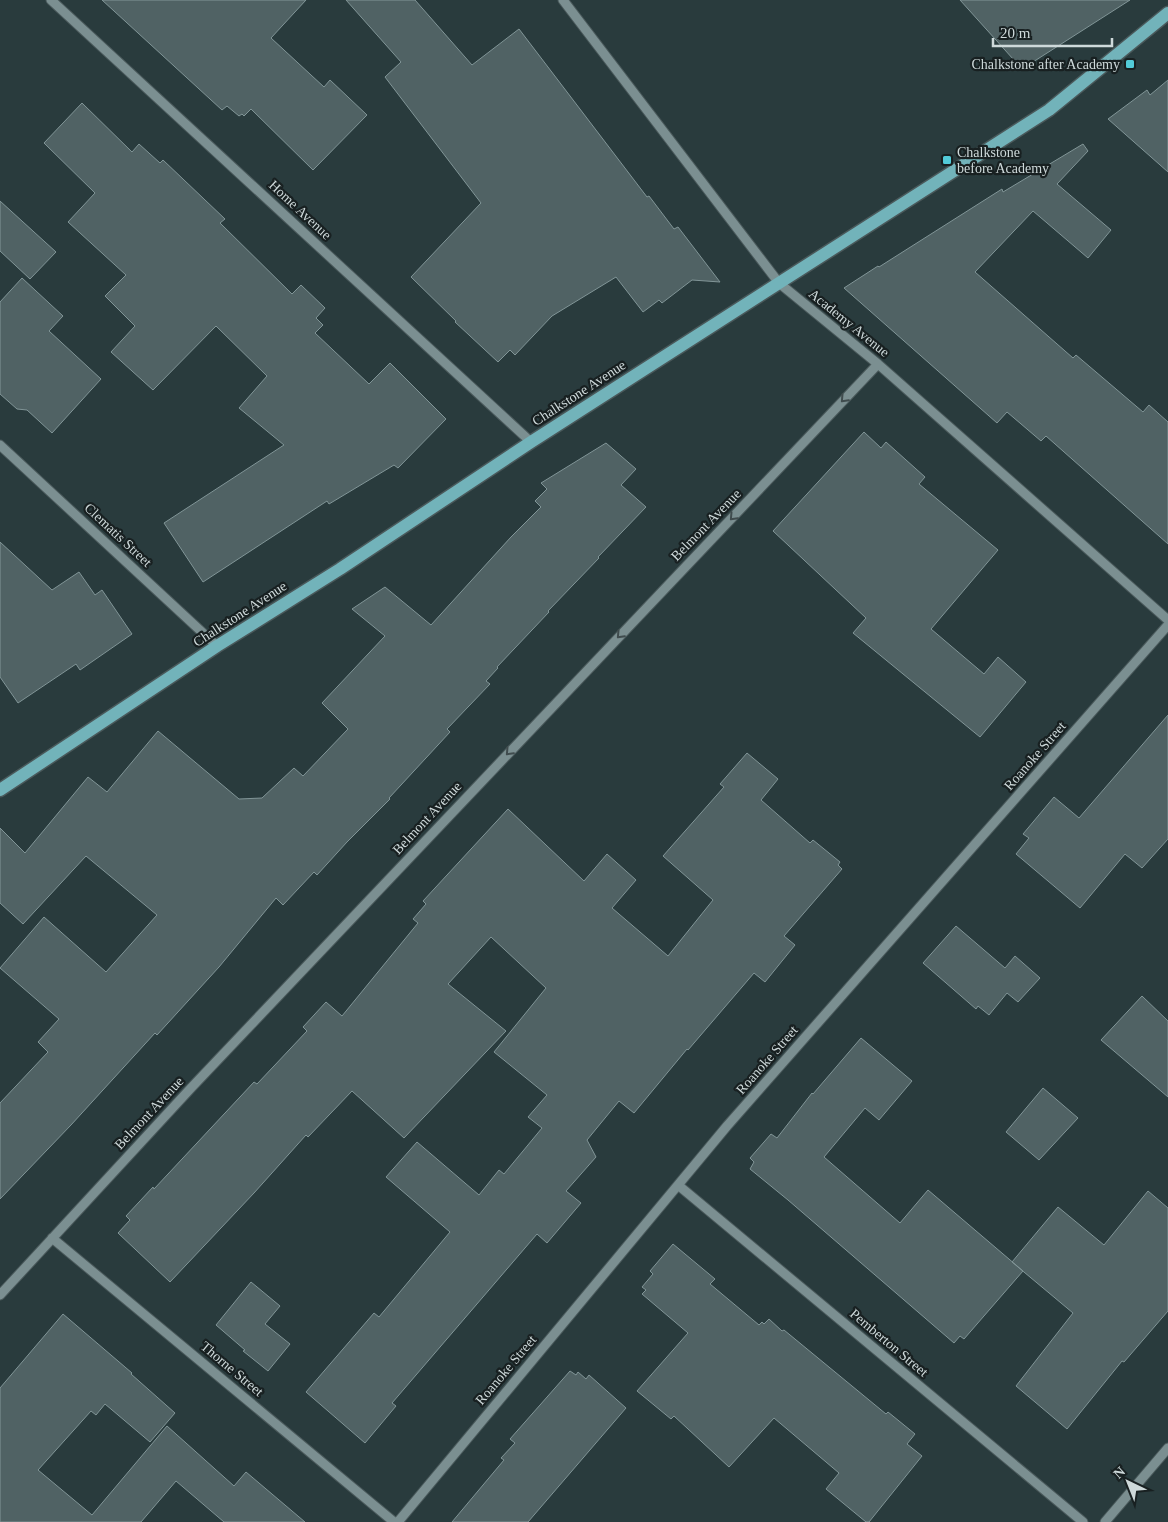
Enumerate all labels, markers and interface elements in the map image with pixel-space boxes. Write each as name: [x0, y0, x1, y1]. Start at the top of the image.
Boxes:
scale bar: [993, 15, 1112, 47]
text: 20 m: [1000, 25, 1031, 41]
place label: Chalkstone after Academy: [971, 57, 1120, 72]
marker: Chalkstone after Academy: [1124, 58, 1136, 70]
place label: Chalkstone before Academy: [957, 145, 1049, 176]
marker: Chalkstone before Academy: [941, 154, 953, 166]
street label: Home Avenue: [266, 177, 334, 243]
street label: Academy Avenue: [806, 286, 892, 360]
street label: Chalkstone Avenue: [530, 357, 628, 429]
one-way arrow: [841, 393, 850, 402]
street label: Belmont Avenue: [668, 486, 744, 564]
street label: Clematis Street: [81, 500, 155, 570]
one-way arrow: [729, 511, 738, 520]
street label: Chalkstone Avenue: [191, 578, 289, 650]
one-way arrow: [617, 629, 626, 638]
street label: Roanoke Street: [1001, 719, 1069, 793]
one-way arrow: [506, 747, 515, 756]
street label: Belmont Avenue: [390, 779, 464, 857]
street label: Roanoke Street: [733, 1023, 801, 1097]
street label: Belmont Avenue: [112, 1074, 186, 1152]
street label: Pemberton Street: [847, 1306, 931, 1380]
street label: Roanoke Street: [473, 1332, 539, 1408]
street label: Thorne Street: [198, 1339, 266, 1399]
north arrow: [1103, 1457, 1153, 1507]
text: N: [1111, 1464, 1128, 1482]

